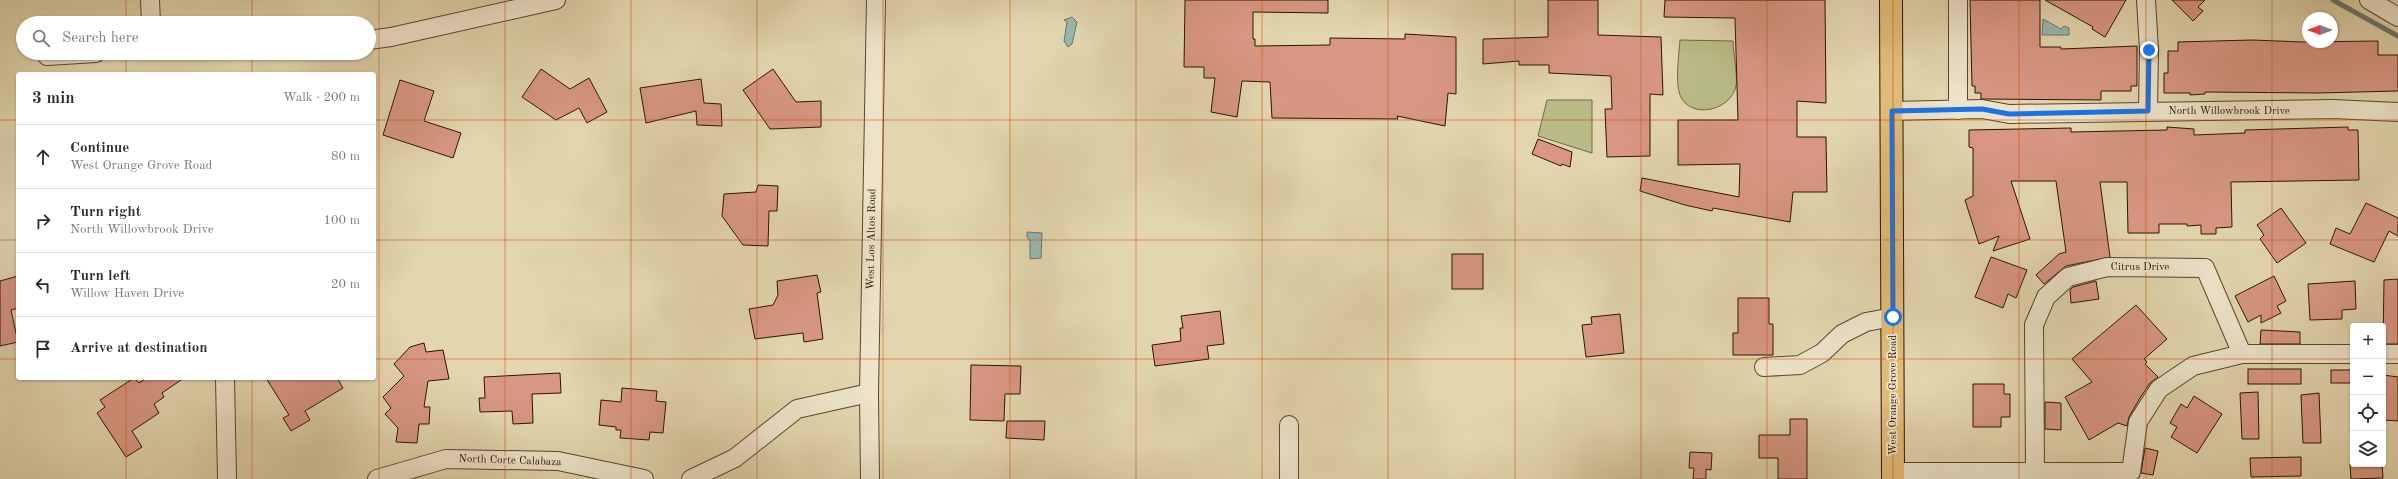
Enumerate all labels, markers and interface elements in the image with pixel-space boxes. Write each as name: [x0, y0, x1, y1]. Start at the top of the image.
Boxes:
north arrow: [2302, 12, 2338, 48]
search box: [16, 16, 376, 60]
icon: search: [30, 27, 52, 49]
text: Search here: [62, 31, 139, 46]
route end: [2140, 41, 2158, 59]
text: 3 min: [32, 90, 75, 107]
text: Walk · 200 m: [283, 91, 360, 104]
street label: North Willowbrook Drive: [2168, 106, 2290, 117]
text: Continue: [70, 141, 129, 156]
icon: ahead: [32, 146, 54, 168]
text: 80 m: [331, 150, 360, 163]
text: West Orange Grove Road: [70, 159, 212, 172]
street label: West Los Altos Road: [866, 188, 878, 290]
text: Turn right: [70, 205, 141, 220]
icon: right: [32, 210, 54, 232]
text: 100 m: [323, 214, 360, 227]
text: North Willowbrook Drive: [70, 223, 214, 236]
street label: Citrus Drive: [2111, 262, 2169, 273]
text: Turn left: [70, 269, 130, 284]
icon: left: [32, 274, 54, 296]
text: 20 m: [331, 278, 360, 291]
text: Willow Haven Drive: [70, 287, 184, 300]
route start: [1884, 308, 1902, 326]
map controls: [2350, 323, 2386, 467]
button: +: [2350, 323, 2386, 359]
street label: West Orange Grove Road: [1888, 334, 1899, 455]
icon: arrive: [32, 338, 54, 360]
text: Arrive at destination: [70, 341, 208, 356]
button: −: [2350, 359, 2386, 395]
button: locate: [2350, 395, 2386, 431]
button: layers: [2350, 431, 2386, 467]
street label: North Corte Calabaza: [458, 454, 562, 468]

